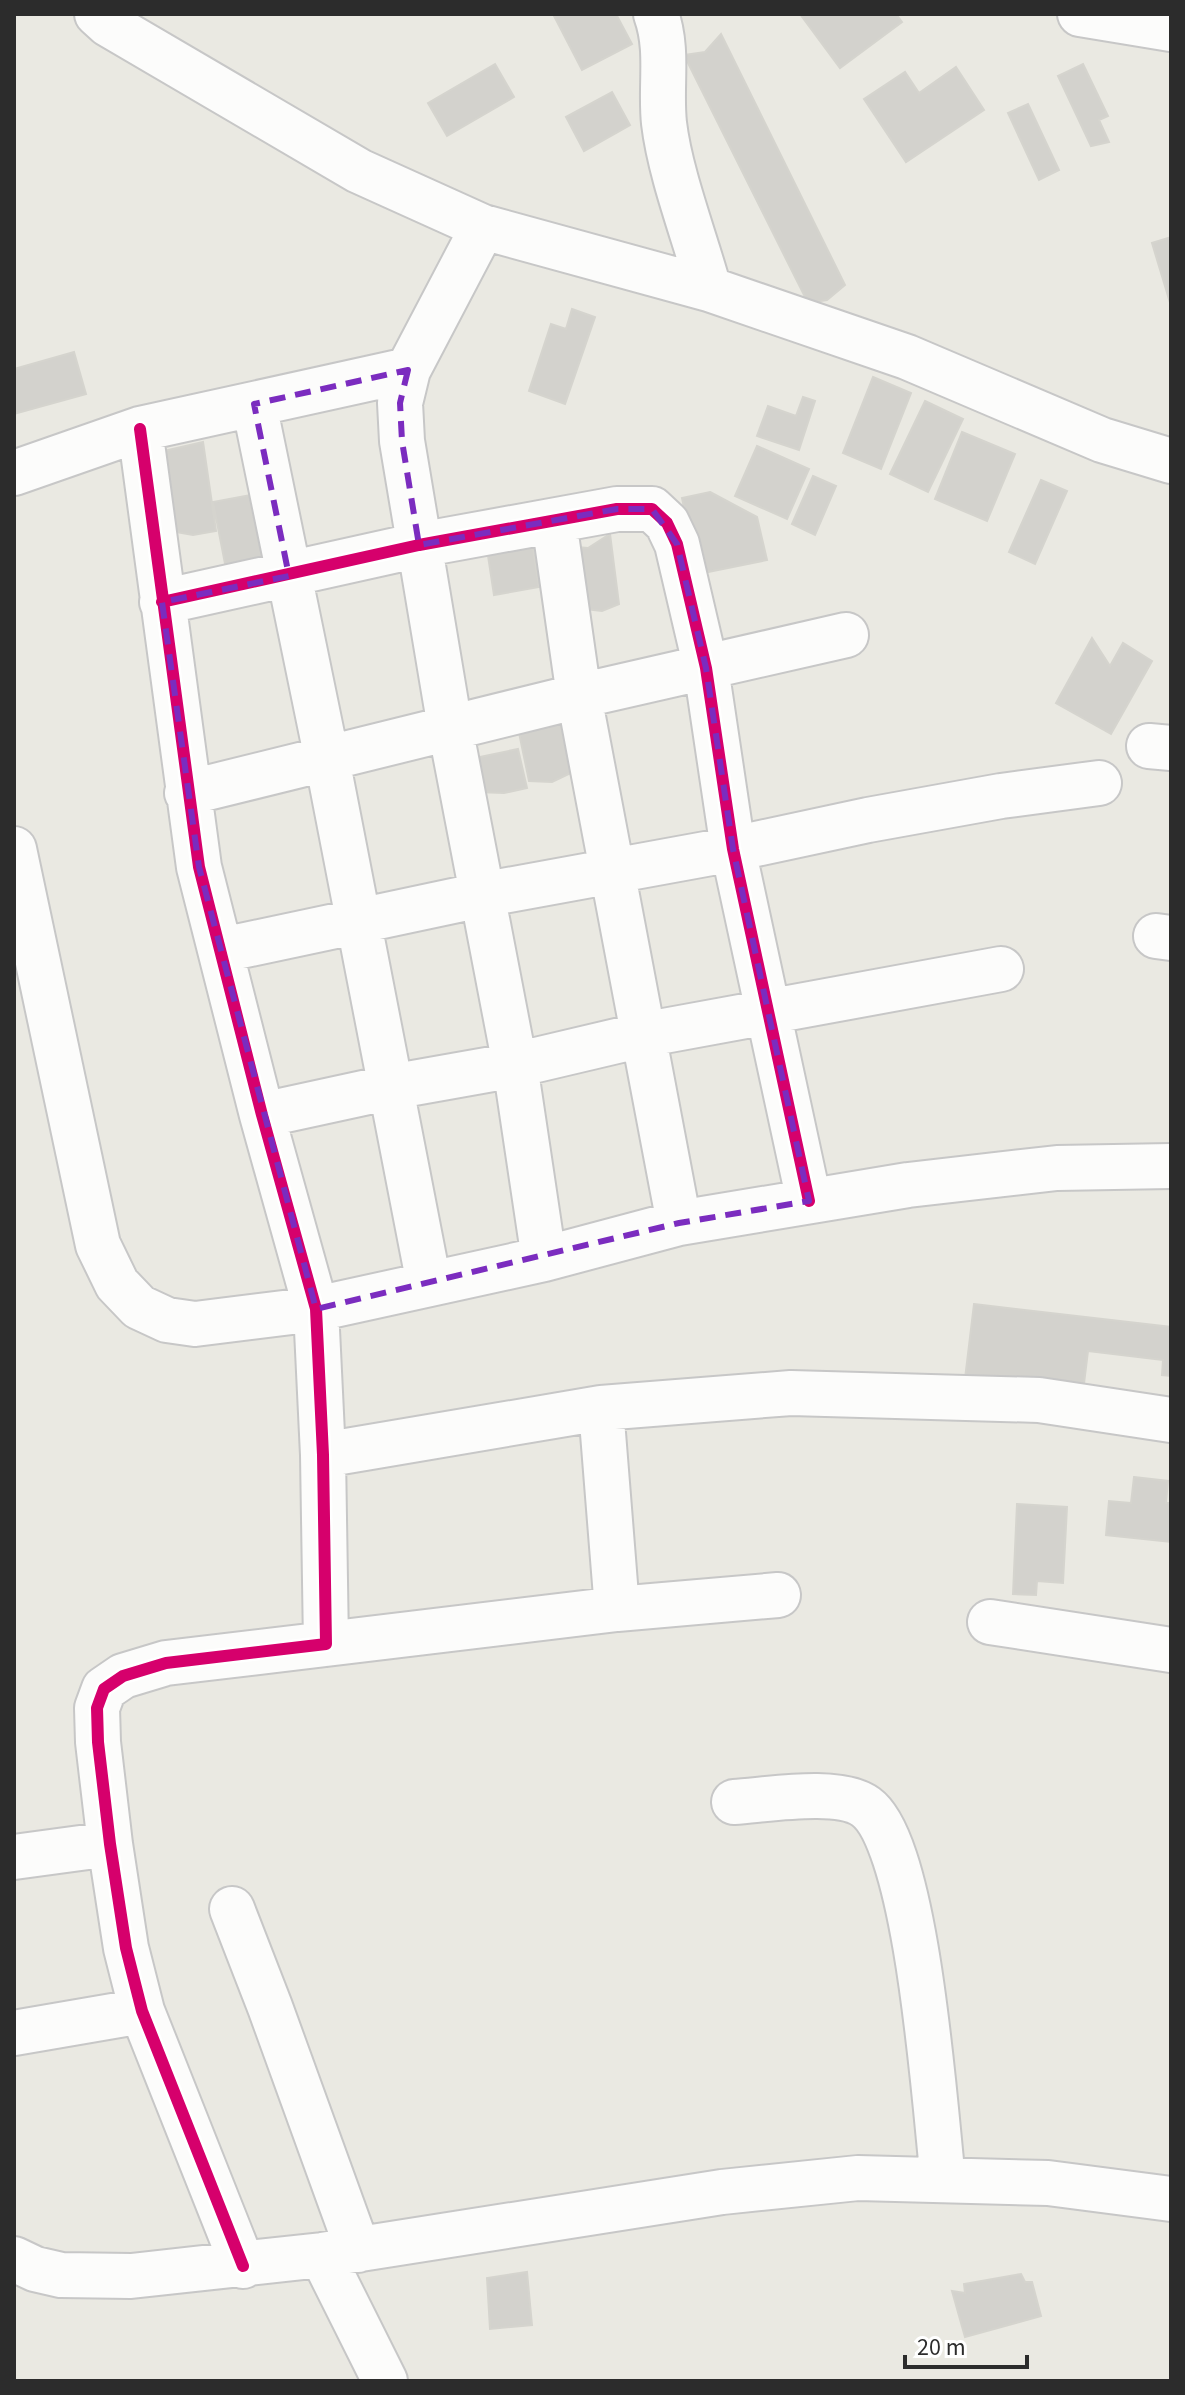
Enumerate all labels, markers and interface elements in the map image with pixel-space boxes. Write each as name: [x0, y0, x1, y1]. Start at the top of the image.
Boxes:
scale bar: [905, 2319, 1027, 2369]
text: 20 m: [917, 2330, 966, 2365]

